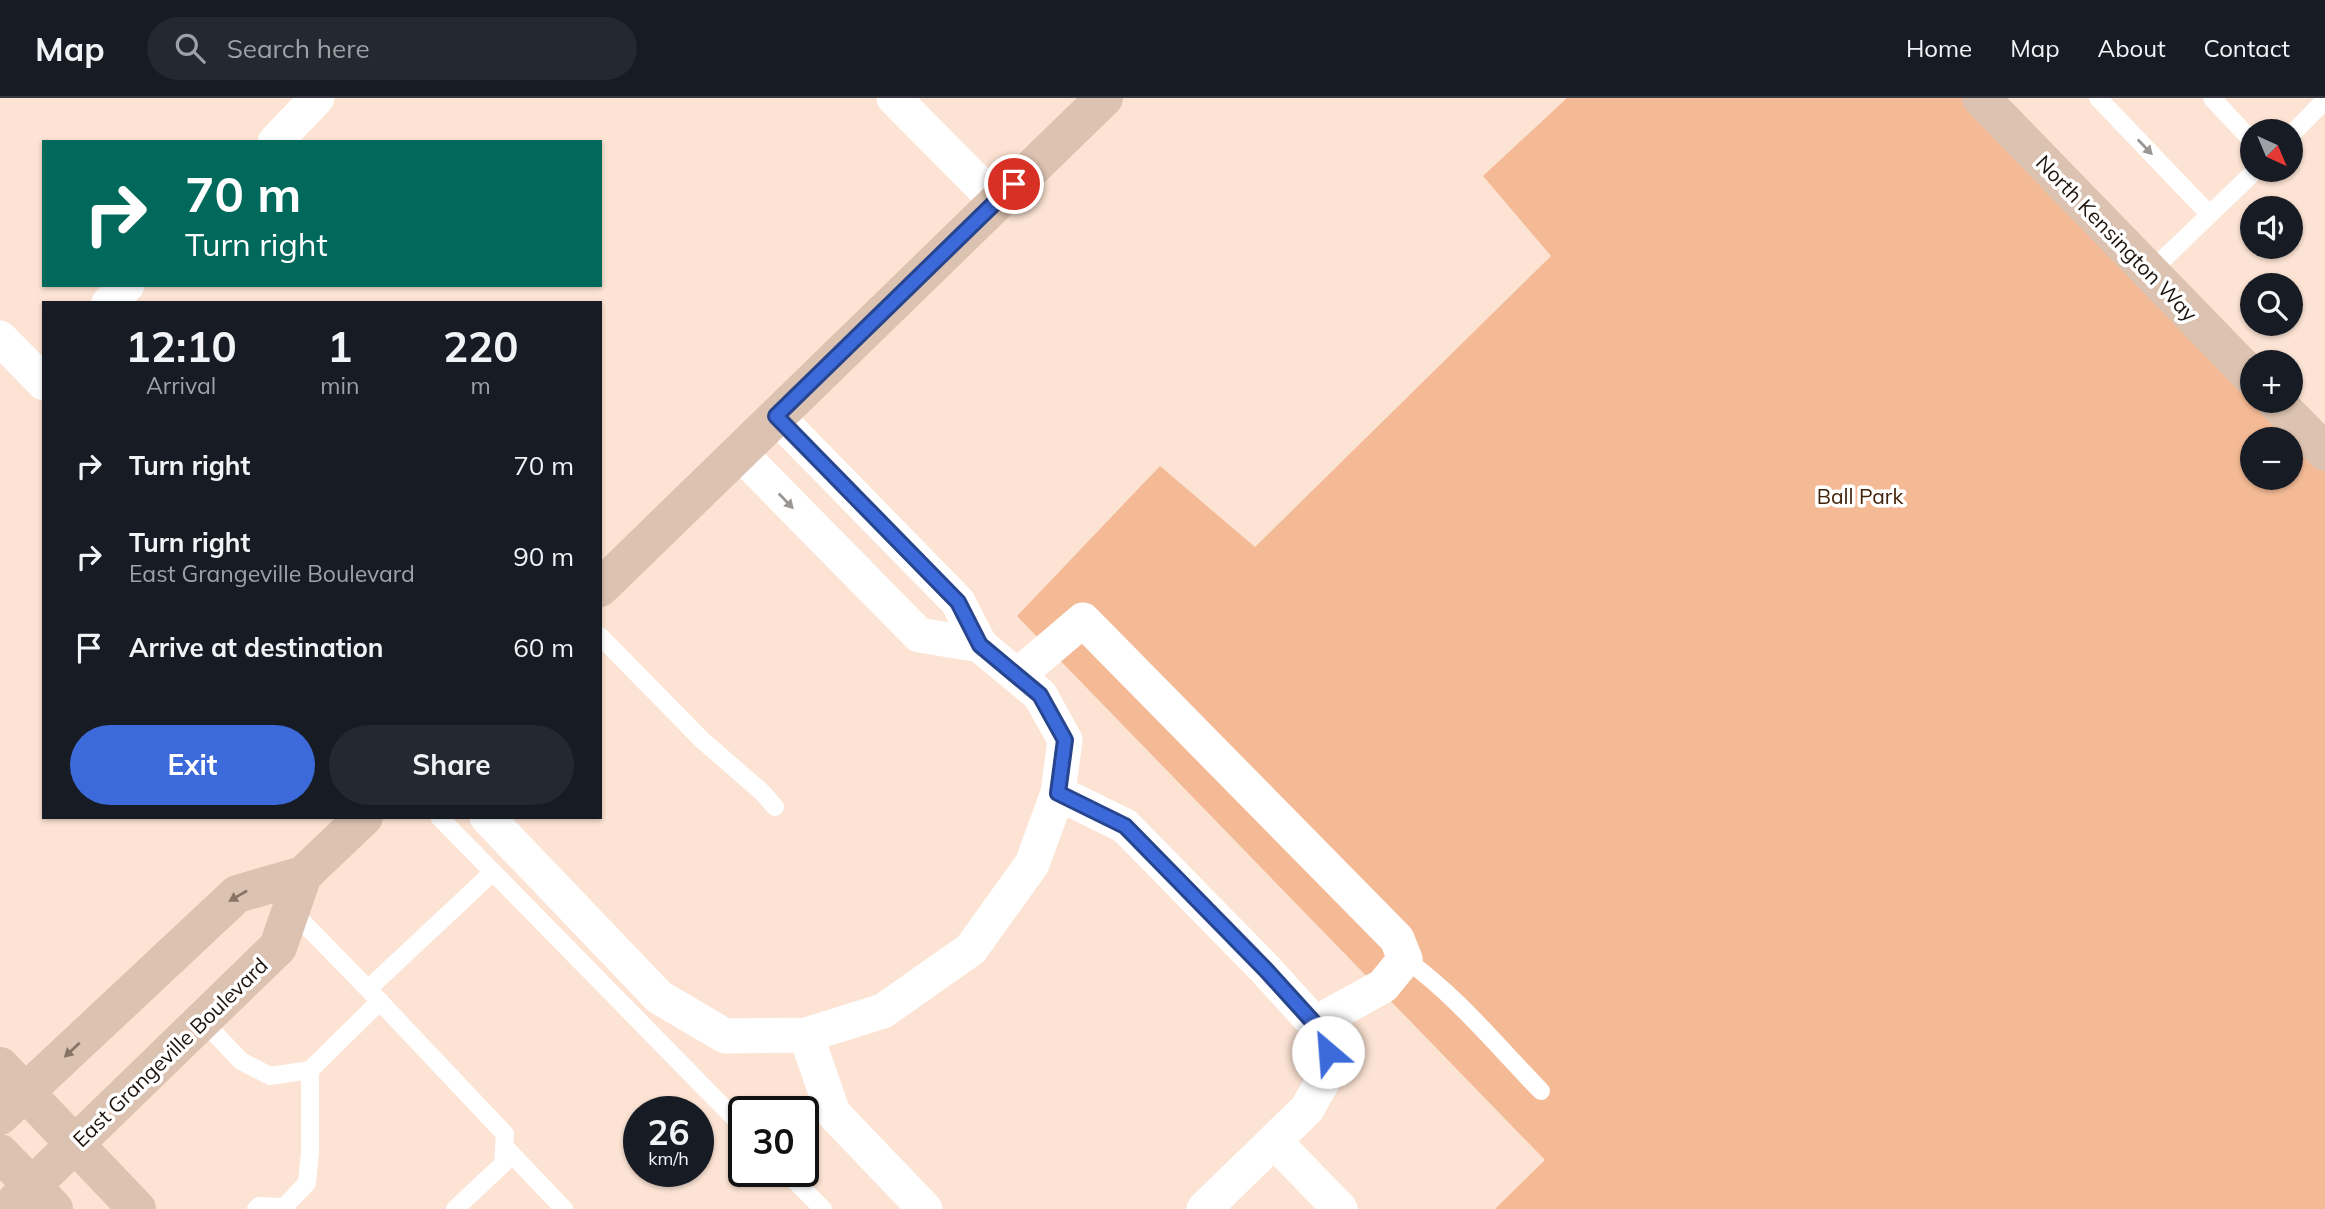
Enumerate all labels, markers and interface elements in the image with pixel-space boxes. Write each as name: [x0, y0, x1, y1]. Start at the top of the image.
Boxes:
search box: [147, 17, 637, 80]
text: Map: [35, 28, 105, 69]
icon: search: [171, 29, 209, 67]
text: Search here: [227, 32, 370, 65]
text: Home: [1906, 33, 1972, 63]
text: Map: [2010, 33, 2060, 63]
text: About: [2098, 33, 2166, 63]
text: Contact: [2204, 33, 2290, 63]
north arrow: [2240, 119, 2303, 182]
map controls: [2240, 119, 2303, 490]
one-way arrow: [2137, 138, 2153, 155]
street label: North Kensington Way: [2031, 149, 2203, 327]
pin: [984, 154, 1044, 214]
text: 70 m: [185, 163, 301, 224]
icon: arrive: [995, 165, 1033, 203]
icon: right: [70, 168, 161, 259]
button: sound: [2240, 196, 2303, 259]
text: Turn right: [185, 224, 328, 264]
button: search: [2240, 273, 2303, 336]
text: 12:10: [126, 320, 237, 373]
text: 1: [327, 320, 352, 373]
text: 220: [443, 320, 518, 373]
button: +: [2240, 350, 2303, 413]
text: Arrival: [146, 371, 216, 400]
text: min: [320, 371, 359, 400]
text: m: [471, 371, 491, 400]
button: −: [2240, 427, 2303, 490]
icon: right: [70, 447, 108, 485]
text: Turn right: [129, 449, 250, 482]
text: 70 m: [513, 449, 574, 482]
park label: Ball Park: [1817, 483, 1903, 509]
one-way arrow: [778, 493, 795, 510]
text: Turn right: [129, 526, 250, 559]
icon: right: [70, 538, 108, 576]
text: 90 m: [513, 540, 574, 573]
text: East Grangeville Boulevard: [129, 559, 415, 588]
icon: arrive: [70, 629, 108, 667]
text: Arrive at destination: [129, 631, 384, 664]
text: 60 m: [513, 631, 574, 664]
button: Exit: [70, 725, 315, 805]
button: Share: [329, 725, 574, 805]
one-way arrow: [228, 890, 248, 902]
street label: East Grangeville Boulevard: [67, 952, 273, 1152]
position arrow: [1291, 1015, 1365, 1089]
one-way arrow: [64, 1042, 81, 1058]
speed limit sign: 30: [728, 1096, 819, 1187]
text: 26: [647, 1110, 690, 1154]
text: km/h: [648, 1147, 689, 1170]

